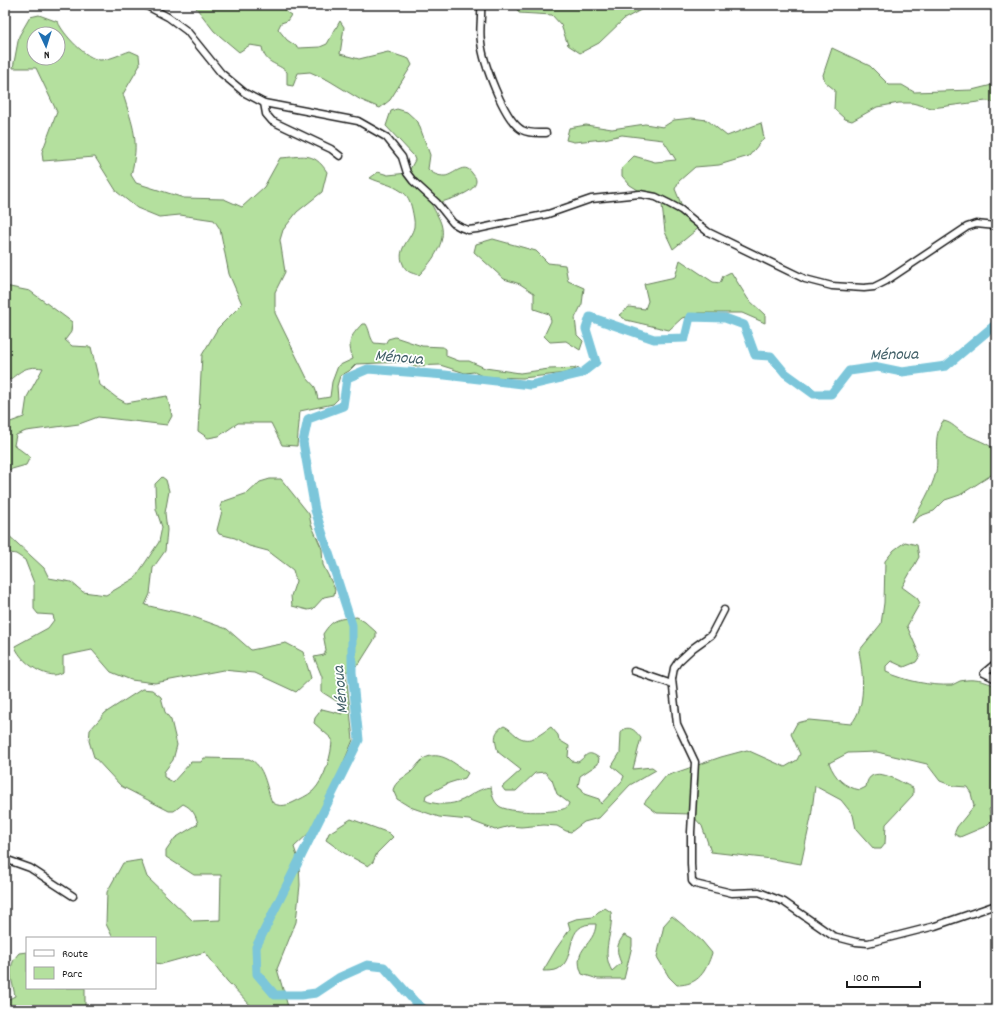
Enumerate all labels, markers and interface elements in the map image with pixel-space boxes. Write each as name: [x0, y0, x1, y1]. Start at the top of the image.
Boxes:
north arrow: [26, 26, 66, 66]
text: N: [43, 46, 50, 62]
water label: Ménoua: [870, 344, 919, 368]
water label: Ménoua: [374, 345, 425, 373]
water label: Ménoua: [328, 664, 356, 715]
legend: [26, 937, 156, 989]
text: Route: [62, 946, 88, 963]
scale bar: [847, 963, 920, 989]
text: Parc: [62, 966, 83, 983]
text: 100 m: [853, 970, 880, 987]

